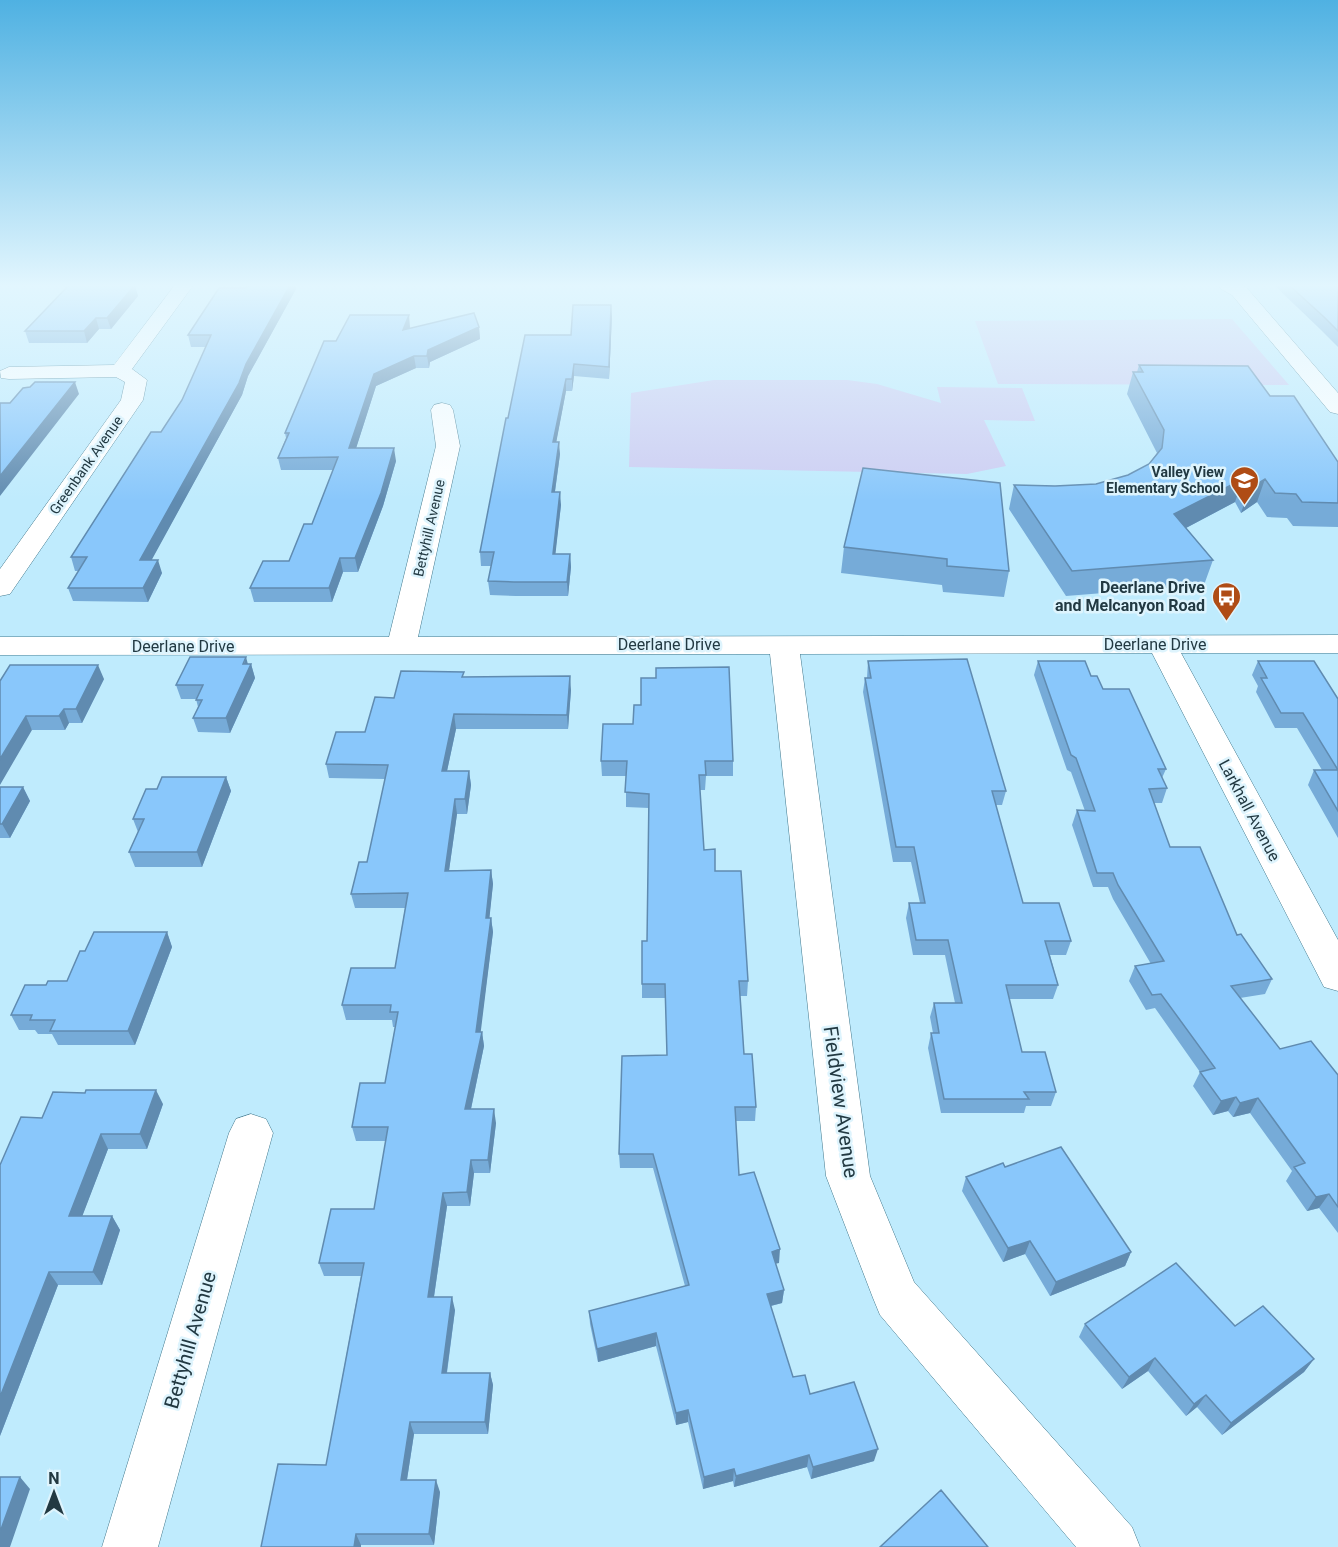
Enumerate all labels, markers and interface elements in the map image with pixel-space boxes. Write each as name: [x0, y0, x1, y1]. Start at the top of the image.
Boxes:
street label: Greenbank Avenue: [46, 413, 126, 517]
place label: Valley View Elementary School: [1106, 464, 1225, 496]
school or university icon: Valley View Elementary School: [1229, 464, 1261, 506]
street label: Bettyhill Avenue: [410, 478, 448, 578]
place label: Deerlane Drive and Melcanyon Road: [1055, 578, 1205, 615]
bus stop icon: Deerlane Drive and Melcanyon Road: [1210, 580, 1242, 622]
street label: Deerlane Drive: [618, 635, 720, 654]
street label: Deerlane Drive: [1104, 635, 1206, 654]
street label: Deerlane Drive: [132, 637, 234, 656]
street label: Larkhall Avenue: [1215, 756, 1284, 864]
street label: Fieldview Avenue: [818, 1024, 864, 1180]
street label: Bettyhill Avenue: [159, 1269, 221, 1411]
north arrow: [24, 1463, 84, 1523]
text: N: [48, 1469, 60, 1488]

